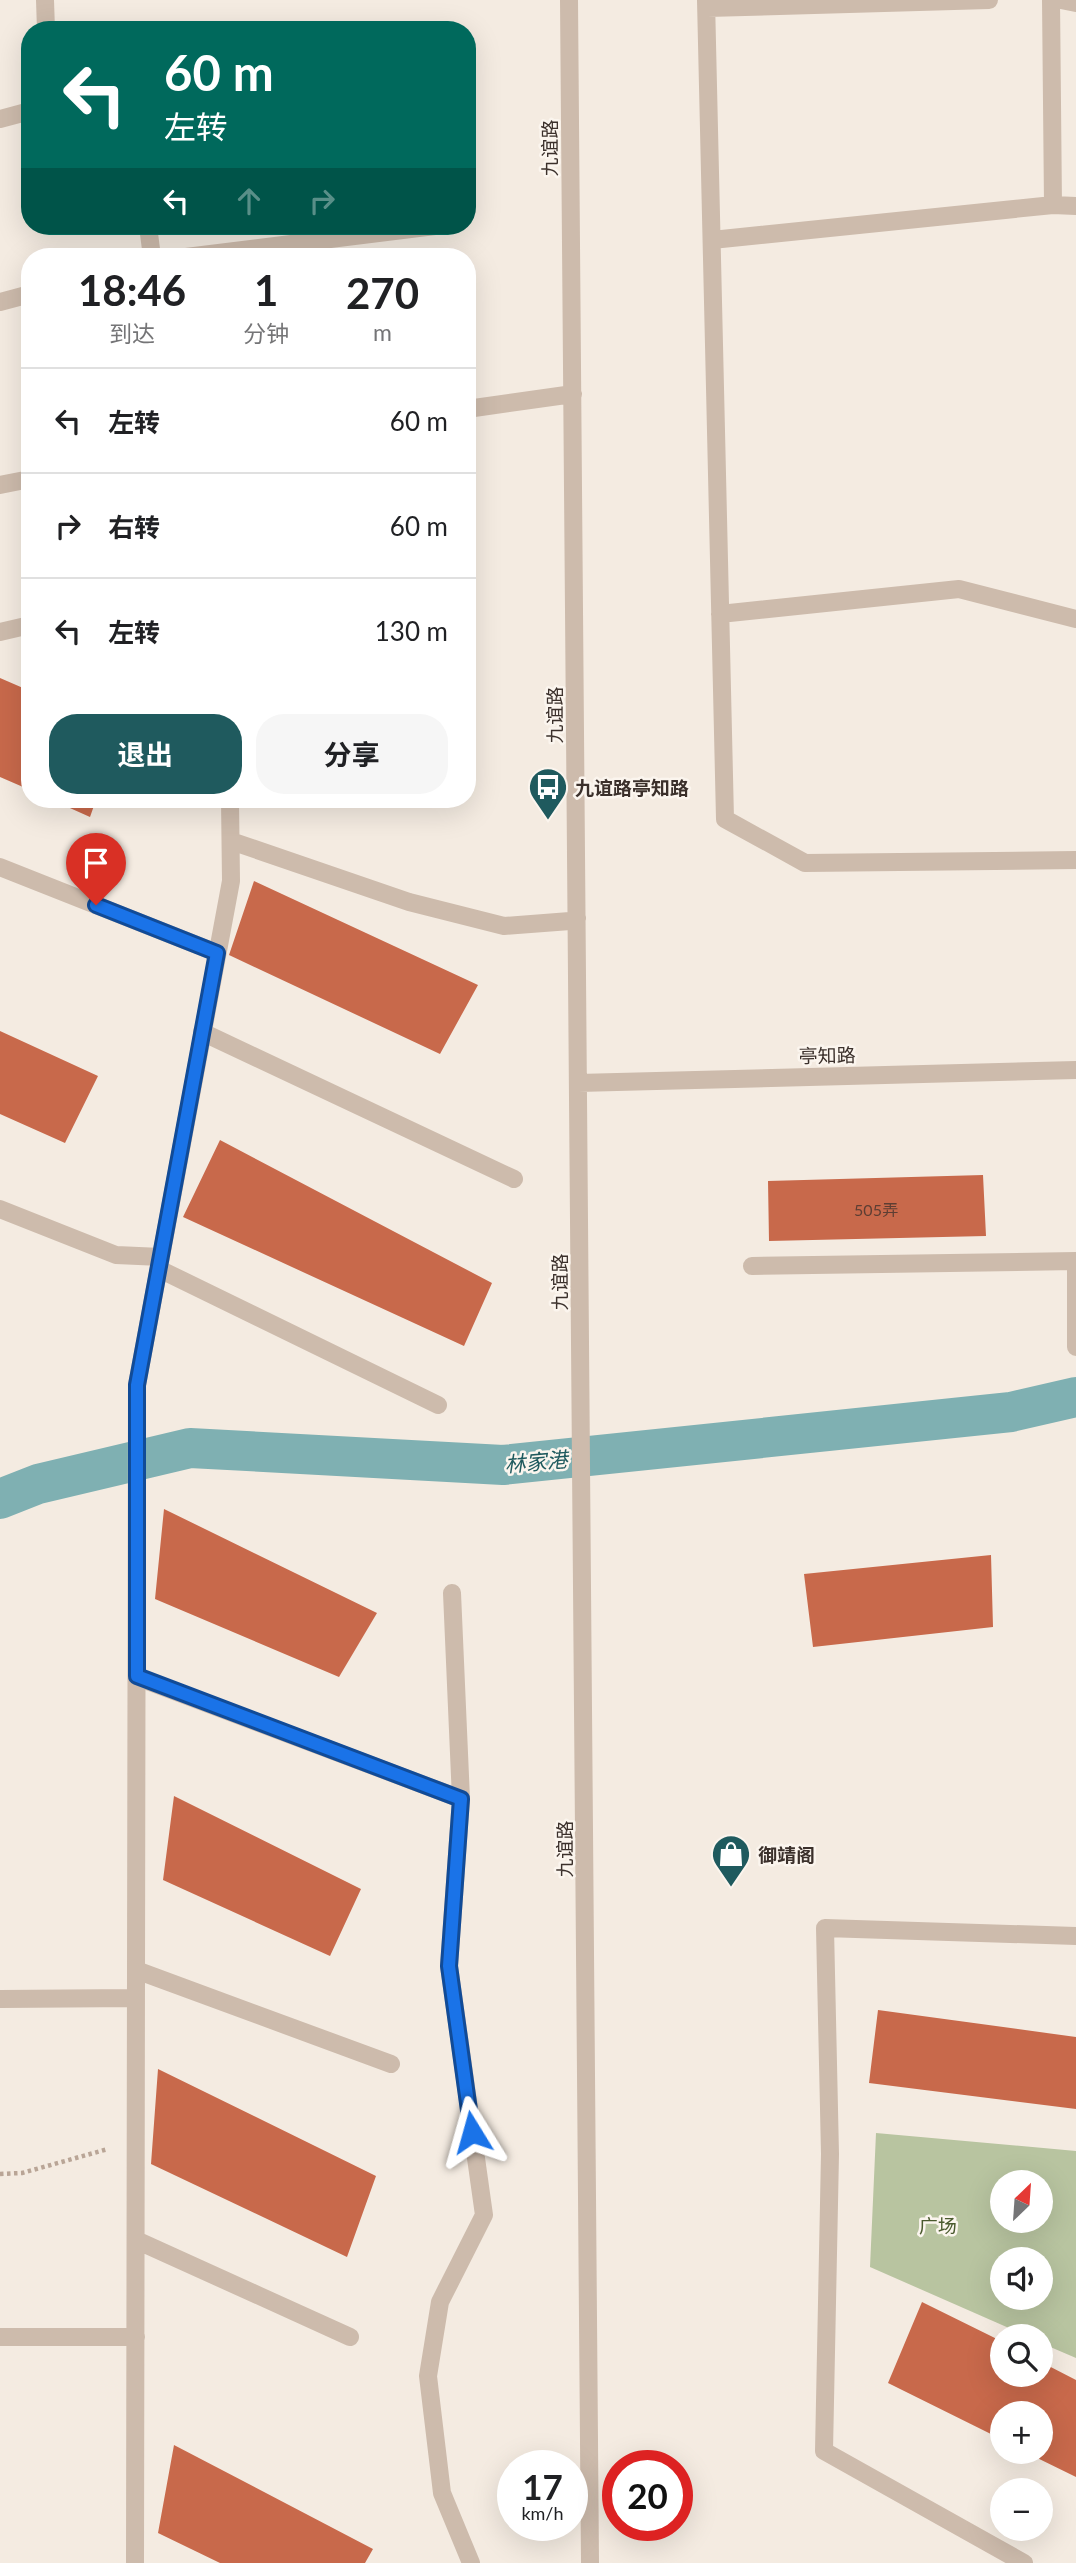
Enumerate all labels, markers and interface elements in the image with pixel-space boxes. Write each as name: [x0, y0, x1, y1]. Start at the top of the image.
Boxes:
text: 60 m: [164, 43, 274, 101]
icon: left: [49, 49, 140, 140]
text: 左转: [164, 107, 228, 146]
street label: 九谊路: [538, 119, 561, 177]
icon: left: [157, 182, 195, 220]
icon: ahead: [230, 182, 268, 220]
icon: right: [303, 182, 341, 220]
text: 18:46: [78, 265, 186, 315]
text: 1: [254, 265, 278, 315]
text: 270: [346, 268, 419, 318]
text: m: [373, 318, 392, 346]
text: 到达: [109, 319, 155, 347]
text: 分钟: [243, 319, 289, 347]
icon: left: [49, 402, 87, 440]
text: 60 m: [390, 405, 448, 437]
text: 左转: [108, 406, 160, 438]
icon: right: [49, 507, 87, 545]
text: 60 m: [390, 510, 448, 542]
text: 右转: [108, 511, 160, 543]
icon: left: [49, 612, 87, 650]
text: 130 m: [375, 615, 448, 647]
text: 左转: [108, 616, 160, 648]
street label: 九谊路: [543, 686, 566, 744]
button: 退出: [49, 714, 242, 794]
button: 分享: [256, 714, 448, 794]
bus stop icon: 九谊路亭知路: [527, 766, 569, 821]
place label: 九谊路亭知路: [575, 776, 689, 799]
pin: [66, 833, 126, 905]
icon: arrive: [77, 844, 115, 882]
street label: 亭知路: [798, 1043, 856, 1067]
house number: 505弄: [854, 1200, 898, 1219]
street label: 九谊路: [548, 1253, 571, 1311]
water label: 林家港: [504, 1446, 571, 1476]
street label: 九谊路: [553, 1820, 576, 1878]
shop icon: 御靖阁: [710, 1833, 752, 1888]
place label: 御靖阁: [758, 1843, 815, 1866]
position arrow: [435, 2095, 509, 2169]
north arrow: [990, 2170, 1054, 2233]
map controls: [990, 2170, 1053, 2541]
park label: 广场: [919, 2214, 957, 2237]
button: sound: [990, 2247, 1053, 2310]
button: search: [990, 2324, 1053, 2387]
button: +: [990, 2401, 1053, 2464]
speed limit sign: 20: [602, 2450, 693, 2541]
text: 17: [522, 2465, 563, 2507]
button: −: [990, 2478, 1053, 2541]
text: km/h: [521, 2502, 564, 2524]

